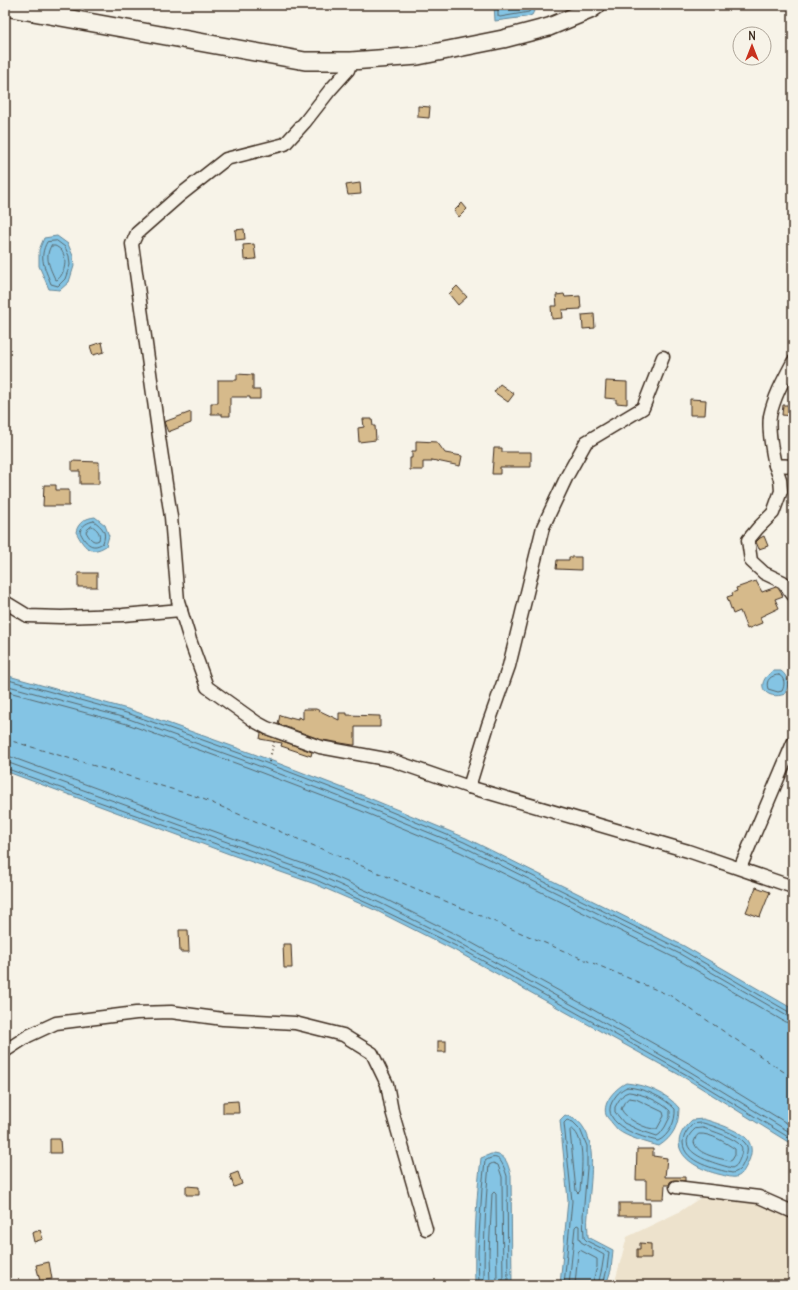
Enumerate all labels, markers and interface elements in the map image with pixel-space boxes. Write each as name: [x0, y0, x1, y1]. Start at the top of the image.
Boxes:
north arrow: [732, 26, 772, 66]
text: N: [748, 29, 756, 43]

